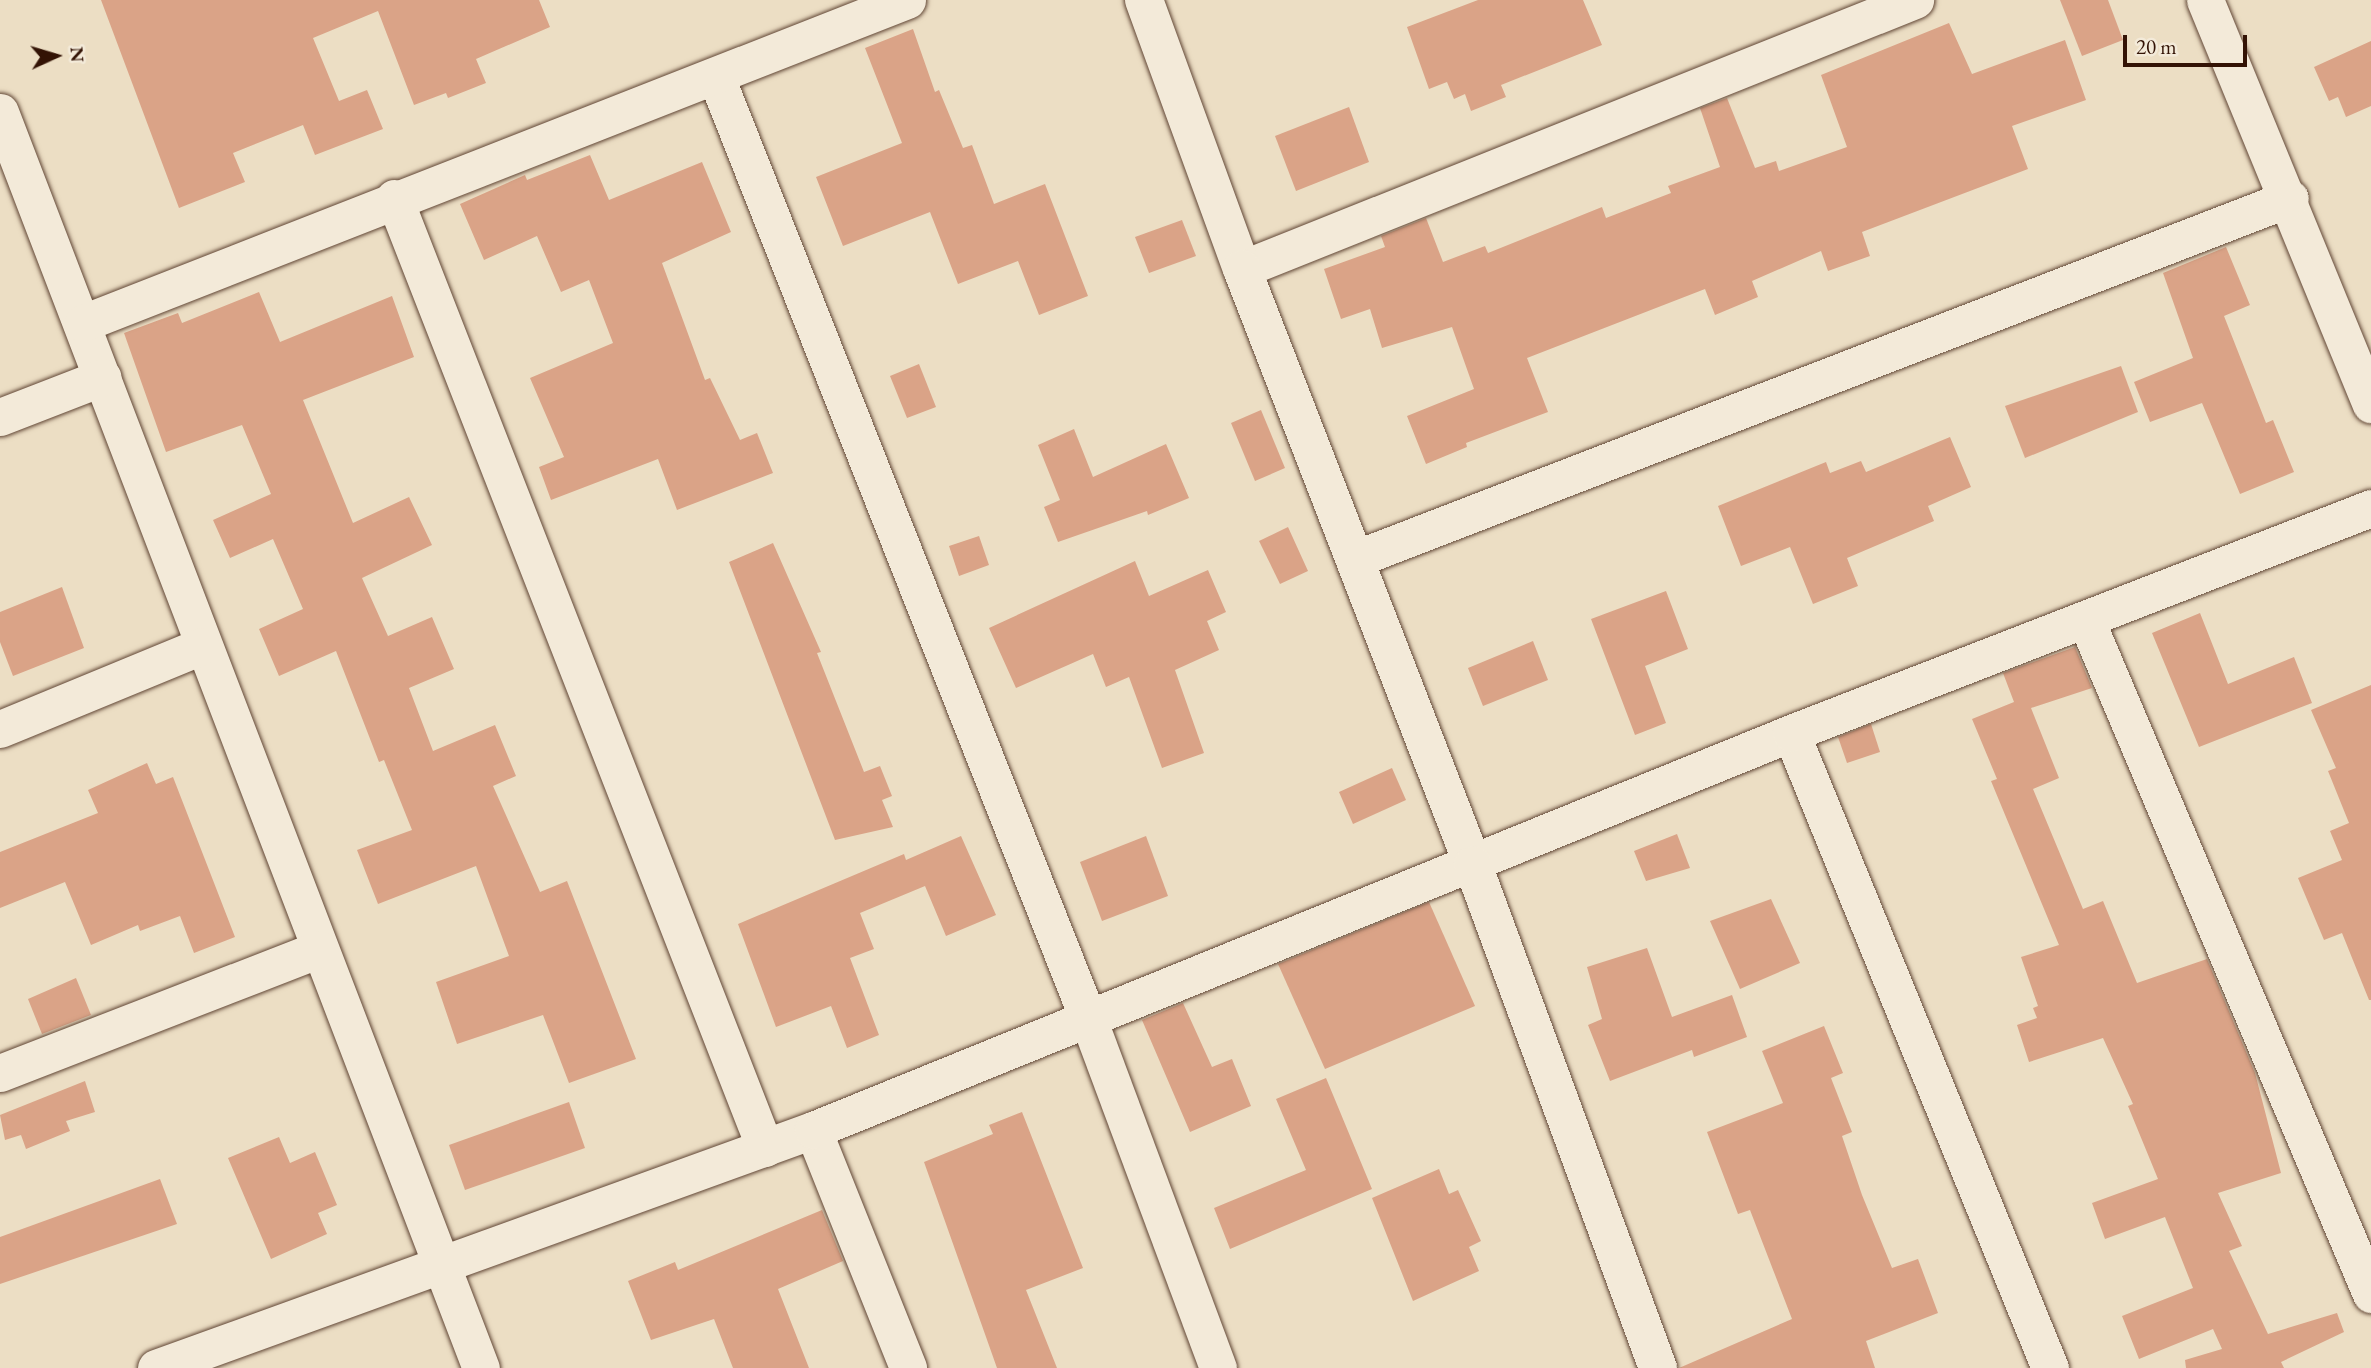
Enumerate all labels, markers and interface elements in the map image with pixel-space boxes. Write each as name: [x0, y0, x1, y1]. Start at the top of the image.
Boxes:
north arrow: [21, 21, 91, 91]
scale bar: [2126, 21, 2250, 65]
text: 20 m: [2136, 33, 2177, 60]
text: N: [64, 46, 90, 63]

